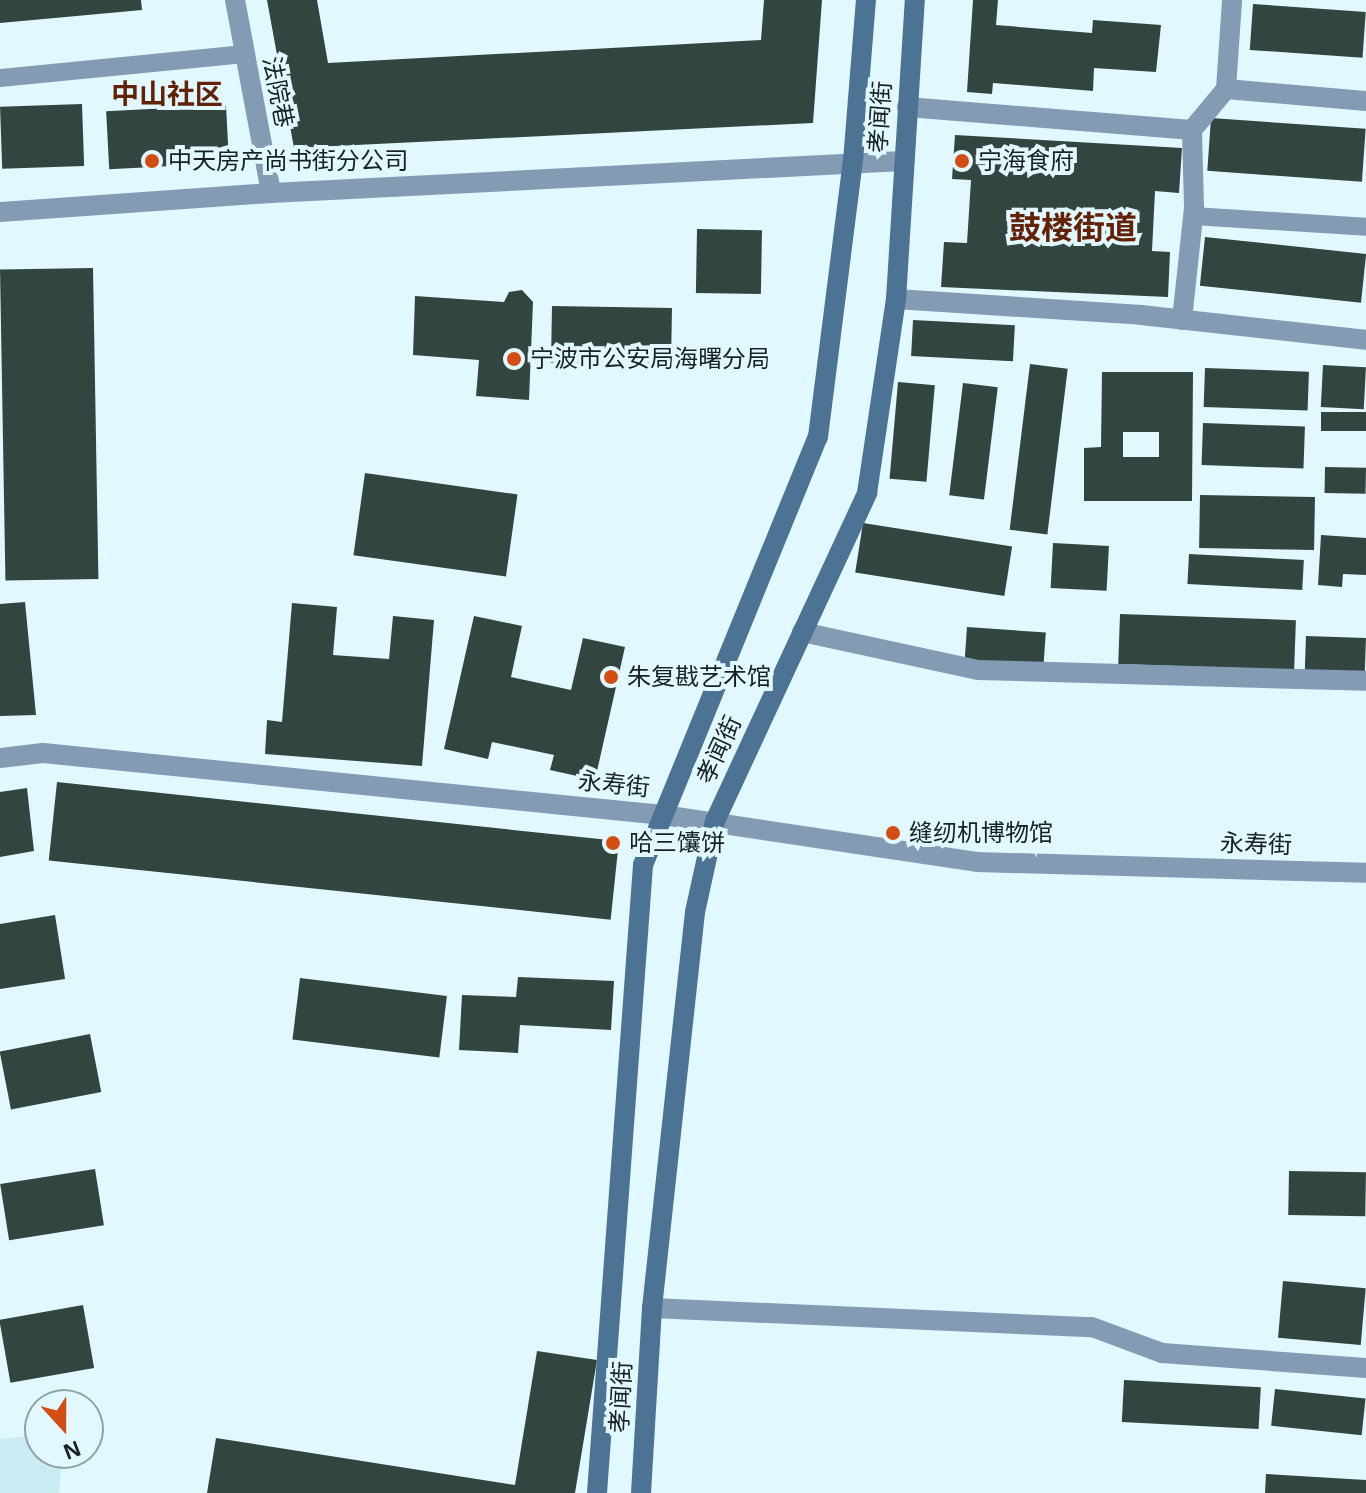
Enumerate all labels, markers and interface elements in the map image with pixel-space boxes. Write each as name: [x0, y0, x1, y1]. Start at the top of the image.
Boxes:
street label: 法院巷: [257, 54, 299, 130]
district label: 中山社区: [111, 78, 223, 112]
street label: 孝闻街: [863, 80, 897, 154]
place label: 中天房产尚书街分公司: [168, 147, 408, 175]
place label: 宁海食府: [978, 147, 1074, 175]
marker: 中天房产尚书街分公司: [143, 152, 161, 170]
marker: 宁海食府: [953, 152, 971, 170]
district label: 鼓楼街道: [1009, 209, 1137, 247]
place label: 宁波市公安局海曙分局: [530, 345, 770, 373]
marker: 宁波市公安局海曙分局: [505, 350, 523, 368]
place label: 朱复戡艺术馆: [627, 663, 771, 691]
marker: 朱复戡艺术馆: [602, 668, 620, 686]
street label: 孝闻街: [691, 711, 747, 789]
street label: 永寿街: [577, 766, 651, 802]
place label: 缝纫机博物馆: [909, 819, 1053, 847]
marker: 缝纫机博物馆: [884, 824, 902, 842]
street label: 永寿街: [1220, 828, 1292, 860]
place label: 哈三馕饼: [629, 829, 725, 857]
marker: 哈三馕饼: [604, 834, 622, 852]
street label: 孝闻街: [605, 1360, 637, 1434]
north arrow: [24, 1389, 104, 1469]
text: N: [60, 1435, 84, 1465]

